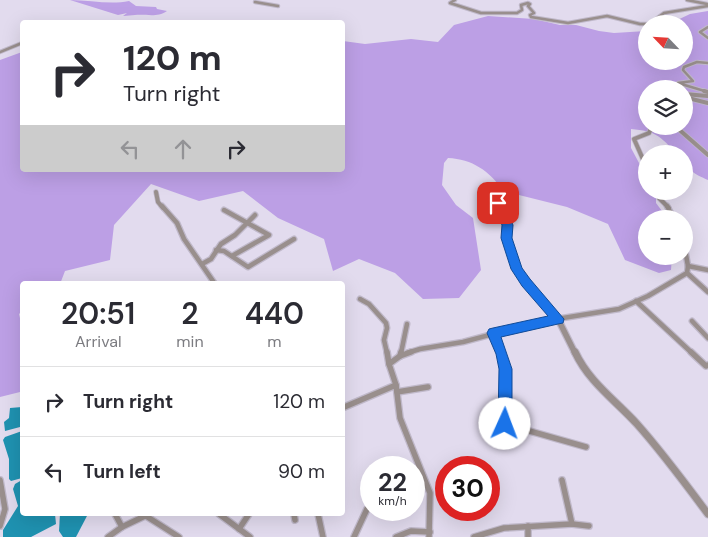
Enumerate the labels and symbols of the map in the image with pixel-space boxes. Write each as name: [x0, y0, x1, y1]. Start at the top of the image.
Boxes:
north arrow: [638, 15, 692, 70]
pin: [477, 182, 519, 224]
position arrow: [478, 397, 530, 449]
speed limit sign: 30: [435, 456, 500, 521]

